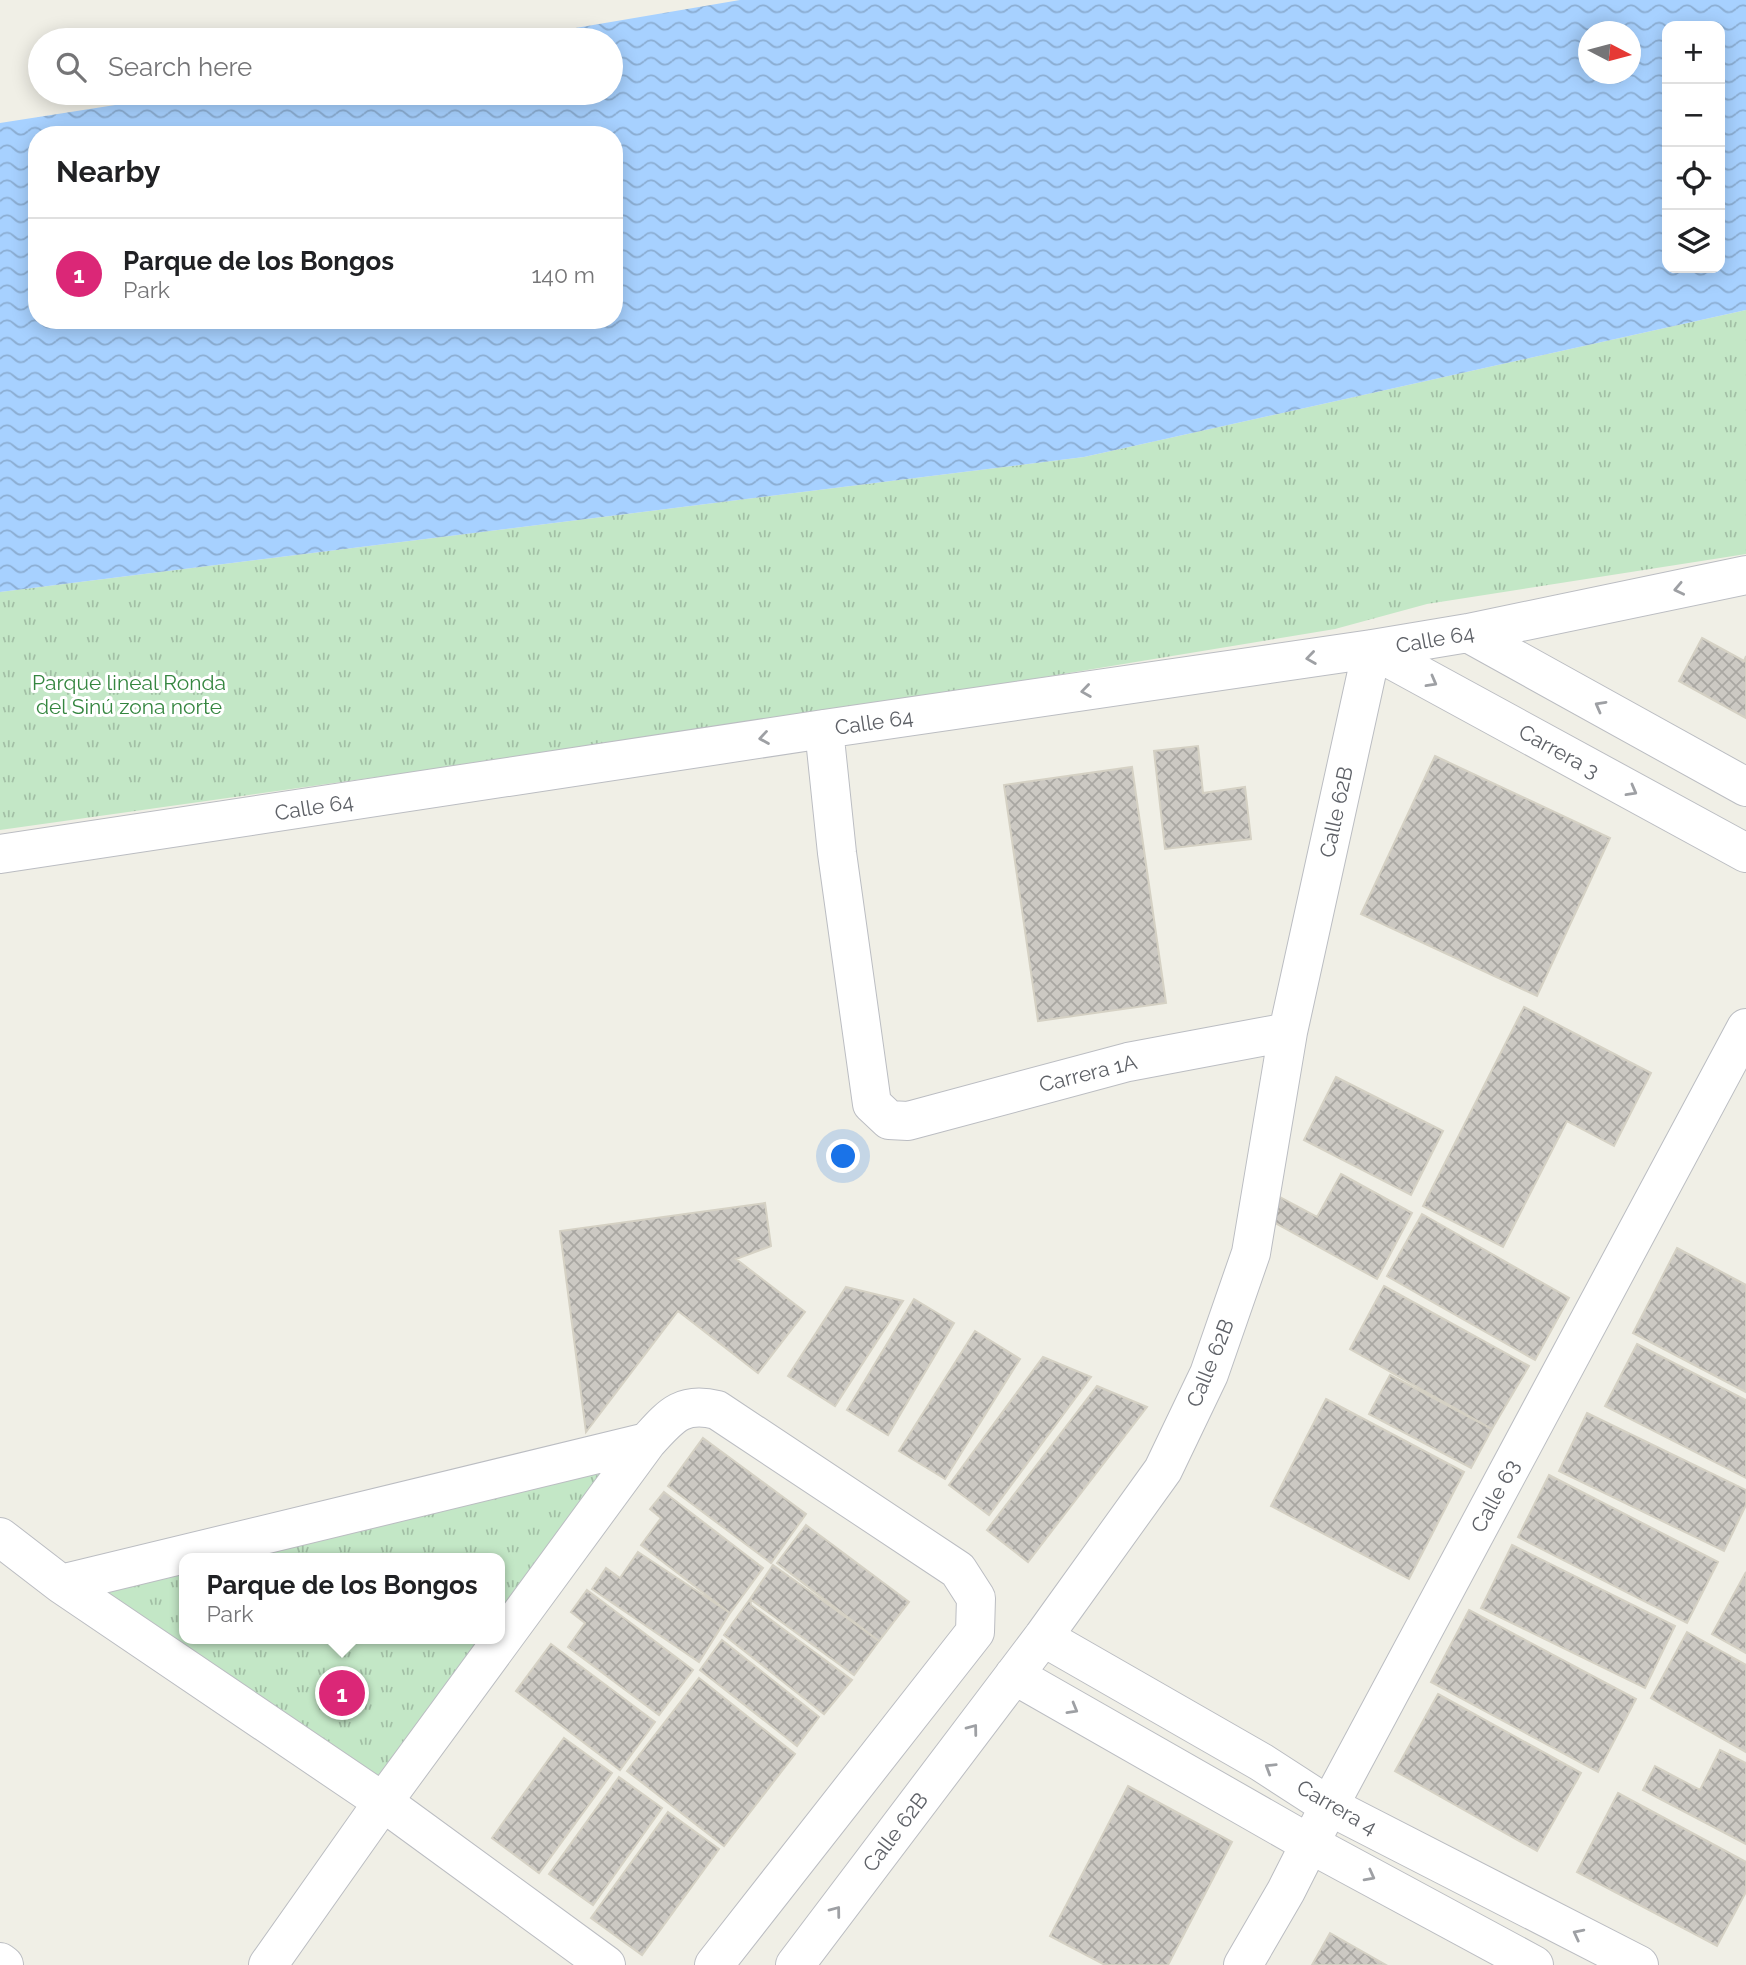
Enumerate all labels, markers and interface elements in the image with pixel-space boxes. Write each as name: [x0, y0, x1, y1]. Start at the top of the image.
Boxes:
north arrow: [1578, 21, 1641, 84]
map controls: [1662, 21, 1725, 273]
button: +: [1662, 21, 1725, 84]
search box: [28, 28, 623, 105]
icon: search: [52, 48, 90, 86]
text: Search here: [108, 52, 252, 82]
button: −: [1662, 84, 1725, 147]
button: locate: [1662, 147, 1725, 210]
text: Nearby: [56, 154, 160, 189]
button: layers: [1662, 210, 1725, 273]
text: Parque de los Bongos: [123, 246, 394, 276]
text: 1: [73, 261, 85, 288]
text: 140 m: [532, 261, 595, 288]
text: Park: [123, 276, 170, 303]
one-way arrow: [1673, 581, 1685, 596]
street label: Calle 64: [1394, 620, 1476, 658]
one-way arrow: [1305, 650, 1317, 665]
park label: Parque lineal Ronda del Sinú zona norte: [32, 670, 226, 719]
one-way arrow: [1425, 674, 1437, 687]
one-way arrow: [1080, 683, 1092, 698]
one-way arrow: [1595, 701, 1608, 714]
street label: Calle 64: [833, 704, 915, 740]
street label: Carrera 3: [1514, 719, 1604, 783]
one-way arrow: [758, 730, 770, 745]
street label: Calle 62B: [1314, 764, 1358, 860]
one-way arrow: [1624, 783, 1637, 796]
street label: Calle 64: [273, 788, 355, 826]
street label: Carrera 1A: [1037, 1049, 1139, 1097]
your location: [826, 1139, 860, 1173]
street label: Calle 62B: [1181, 1315, 1239, 1411]
street label: Calle 63: [1465, 1455, 1525, 1537]
popup: [179, 1553, 505, 1644]
text: Parque de los Bongos: [206, 1570, 478, 1600]
text: Park: [206, 1600, 253, 1627]
pin: 1: [319, 1667, 365, 1719]
one-way arrow: [1065, 1701, 1078, 1714]
one-way arrow: [965, 1724, 977, 1737]
one-way arrow: [1265, 1764, 1278, 1776]
street label: Carrera 4: [1293, 1774, 1381, 1840]
street label: Calle 62B: [857, 1788, 933, 1876]
one-way arrow: [1362, 1868, 1375, 1882]
one-way arrow: [828, 1906, 840, 1918]
one-way arrow: [1573, 1928, 1585, 1942]

